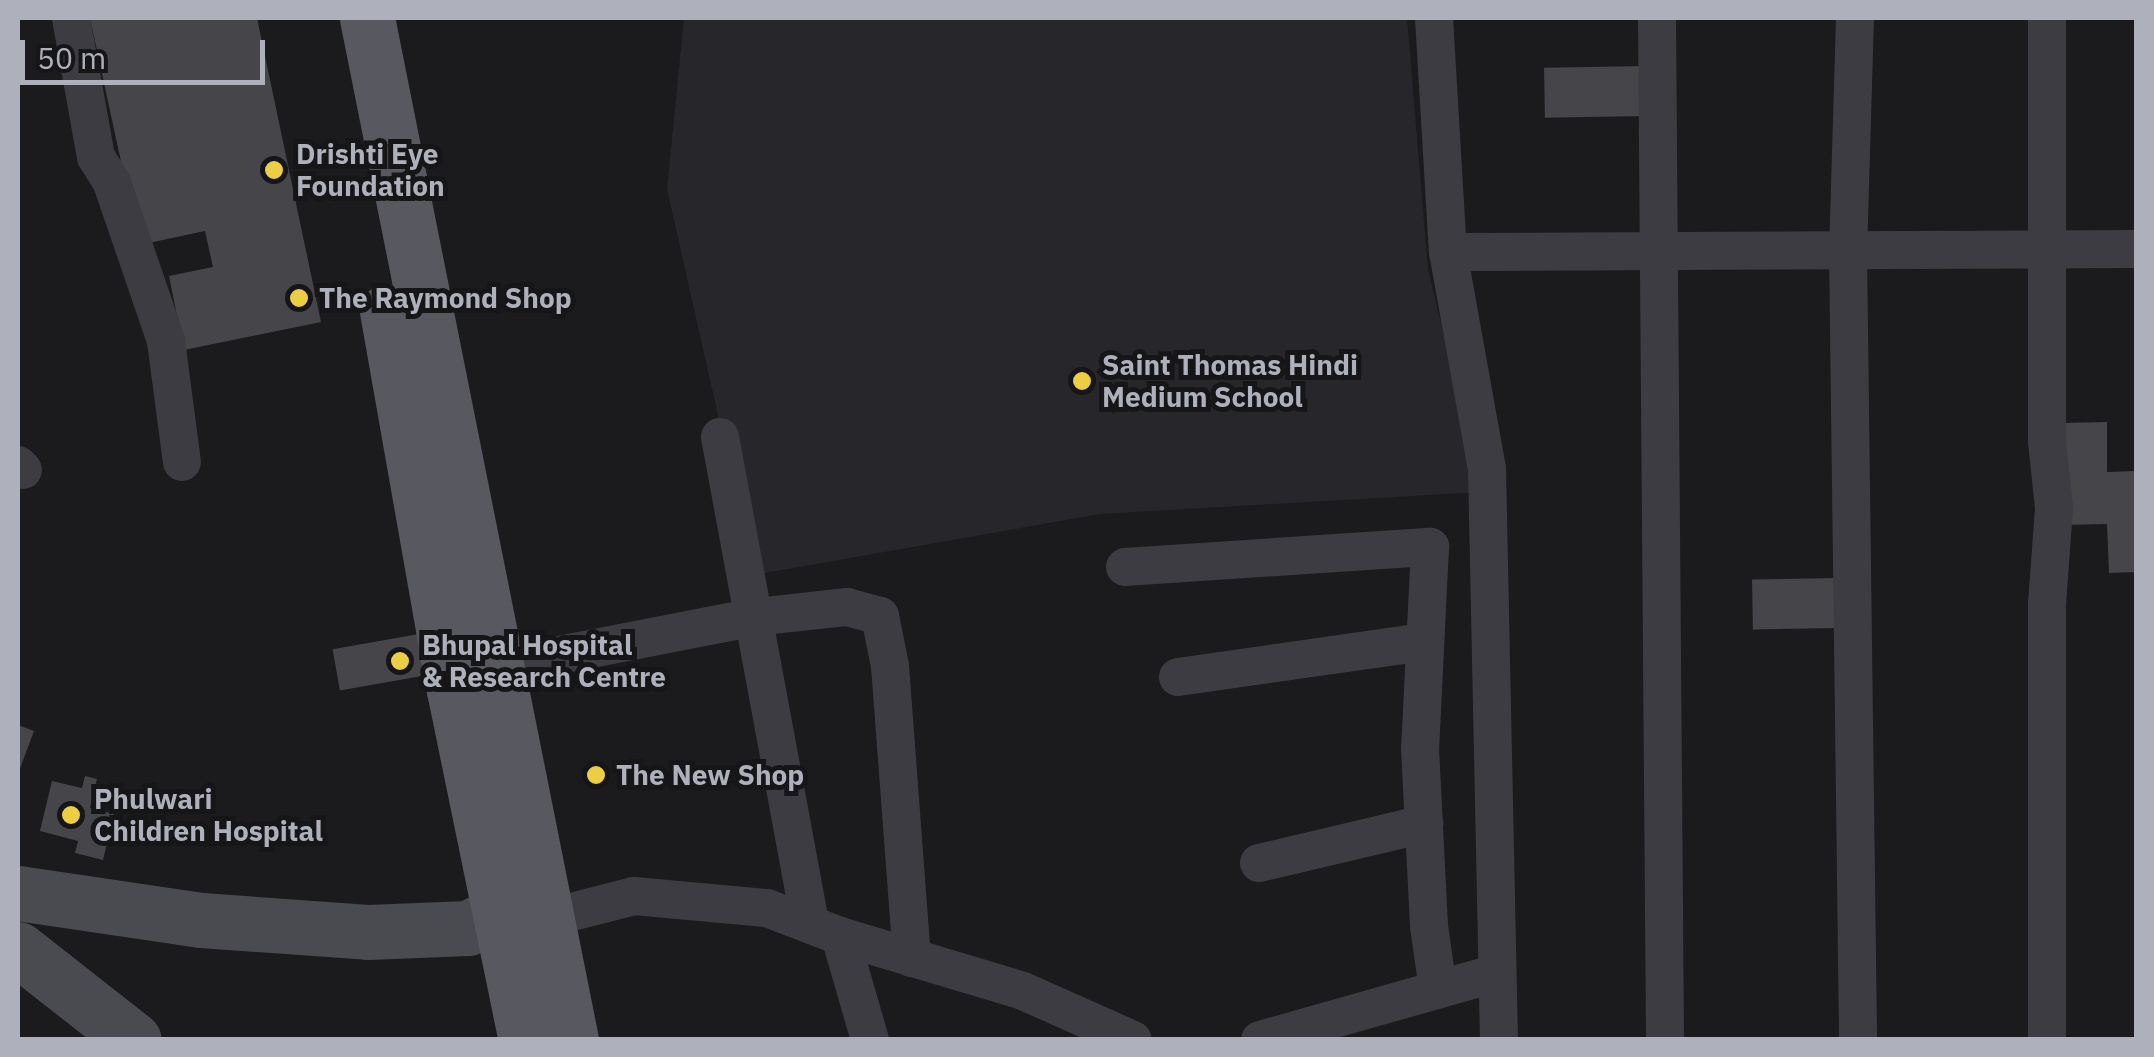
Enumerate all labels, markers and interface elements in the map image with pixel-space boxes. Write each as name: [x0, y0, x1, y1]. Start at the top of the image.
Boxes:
scale bar: [25, 20, 270, 82]
text: 50 m: [37, 38, 106, 77]
place label: Drishti Eye Foundation: [296, 137, 445, 203]
marker: Drishti Eye Foundation: [261, 157, 287, 183]
place label: The Raymond Shop: [319, 281, 572, 315]
marker: The Raymond Shop: [288, 287, 310, 309]
place label: Saint Thomas Hindi Medium School: [1102, 348, 1358, 414]
marker: Saint Thomas Hindi Medium School: [1071, 370, 1093, 392]
place label: Bhupal Hospital & Research Centre: [422, 628, 666, 694]
marker: Bhupal Hospital & Research Centre: [387, 648, 413, 674]
place label: The New Shop: [616, 758, 804, 792]
marker: The New Shop: [585, 764, 607, 786]
place label: Phulwari Children Hospital: [94, 782, 323, 848]
marker: Phulwari Children Hospital: [58, 802, 84, 828]

